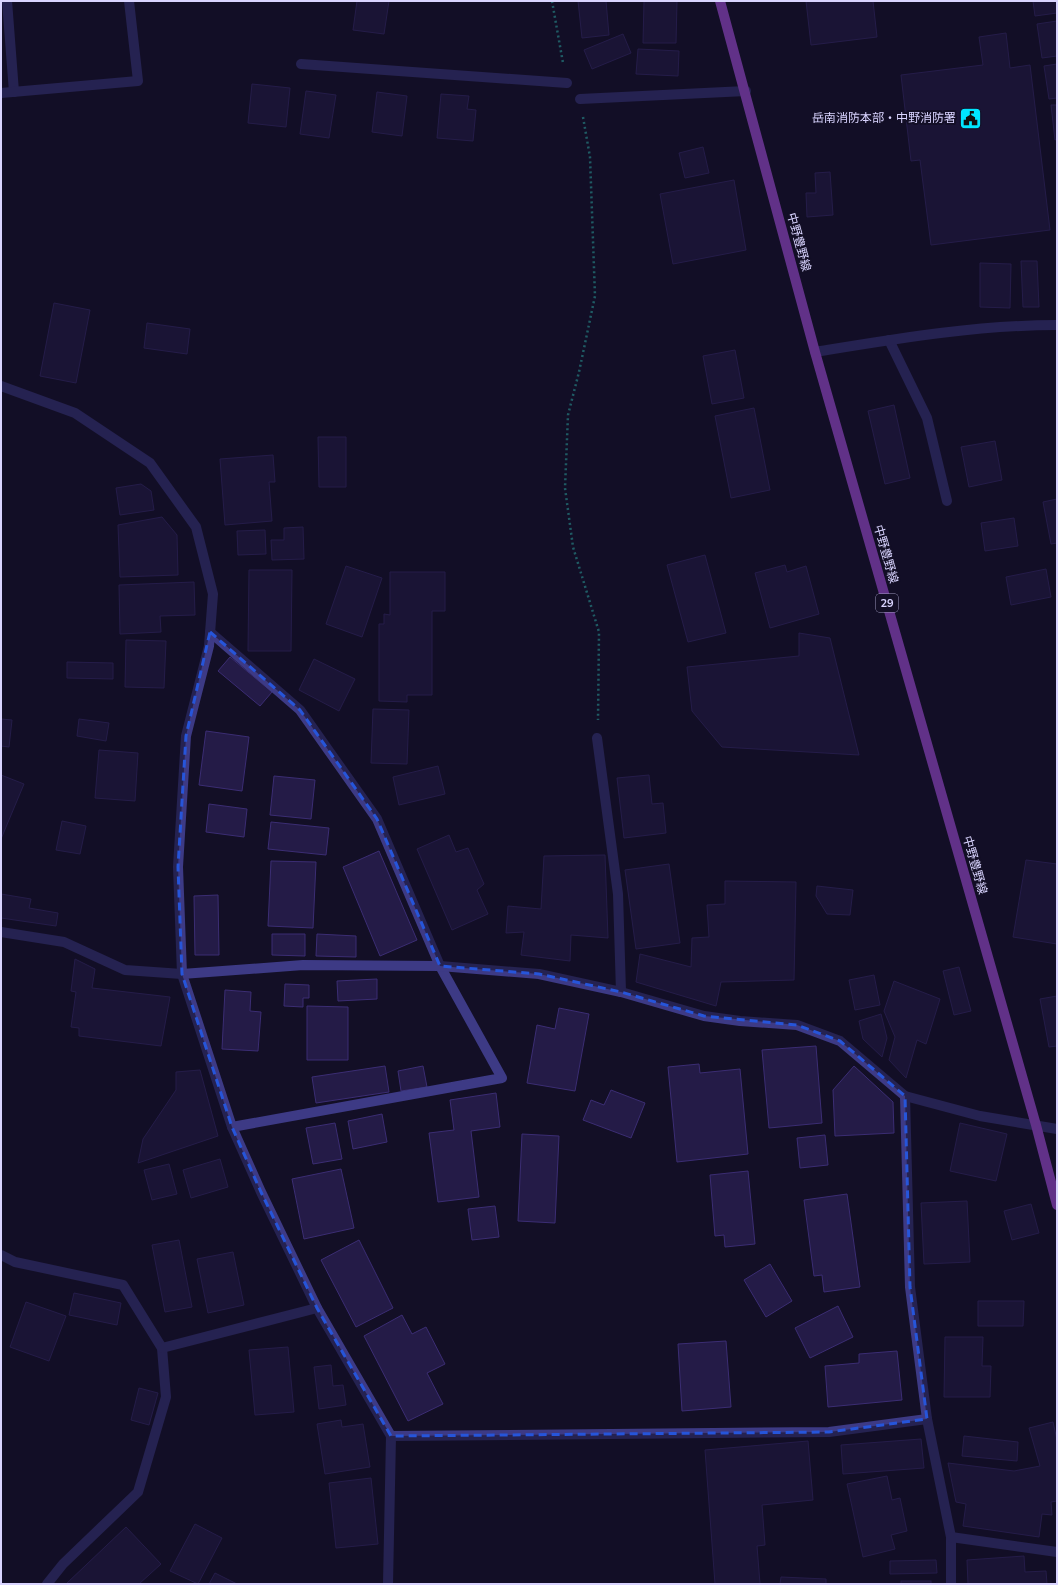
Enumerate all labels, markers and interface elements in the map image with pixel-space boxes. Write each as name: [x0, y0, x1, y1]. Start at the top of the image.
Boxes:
public building icon: 岳南消防本部・中野消防署: [958, 105, 984, 131]
place label: 岳南消防本部・中野消防署: [812, 110, 956, 125]
street label: 中野豊野線: [784, 211, 814, 273]
street label: 中野豊野線: [871, 523, 902, 585]
road number: 29: [876, 594, 898, 612]
street label: 中野豊野線: [960, 834, 991, 896]

